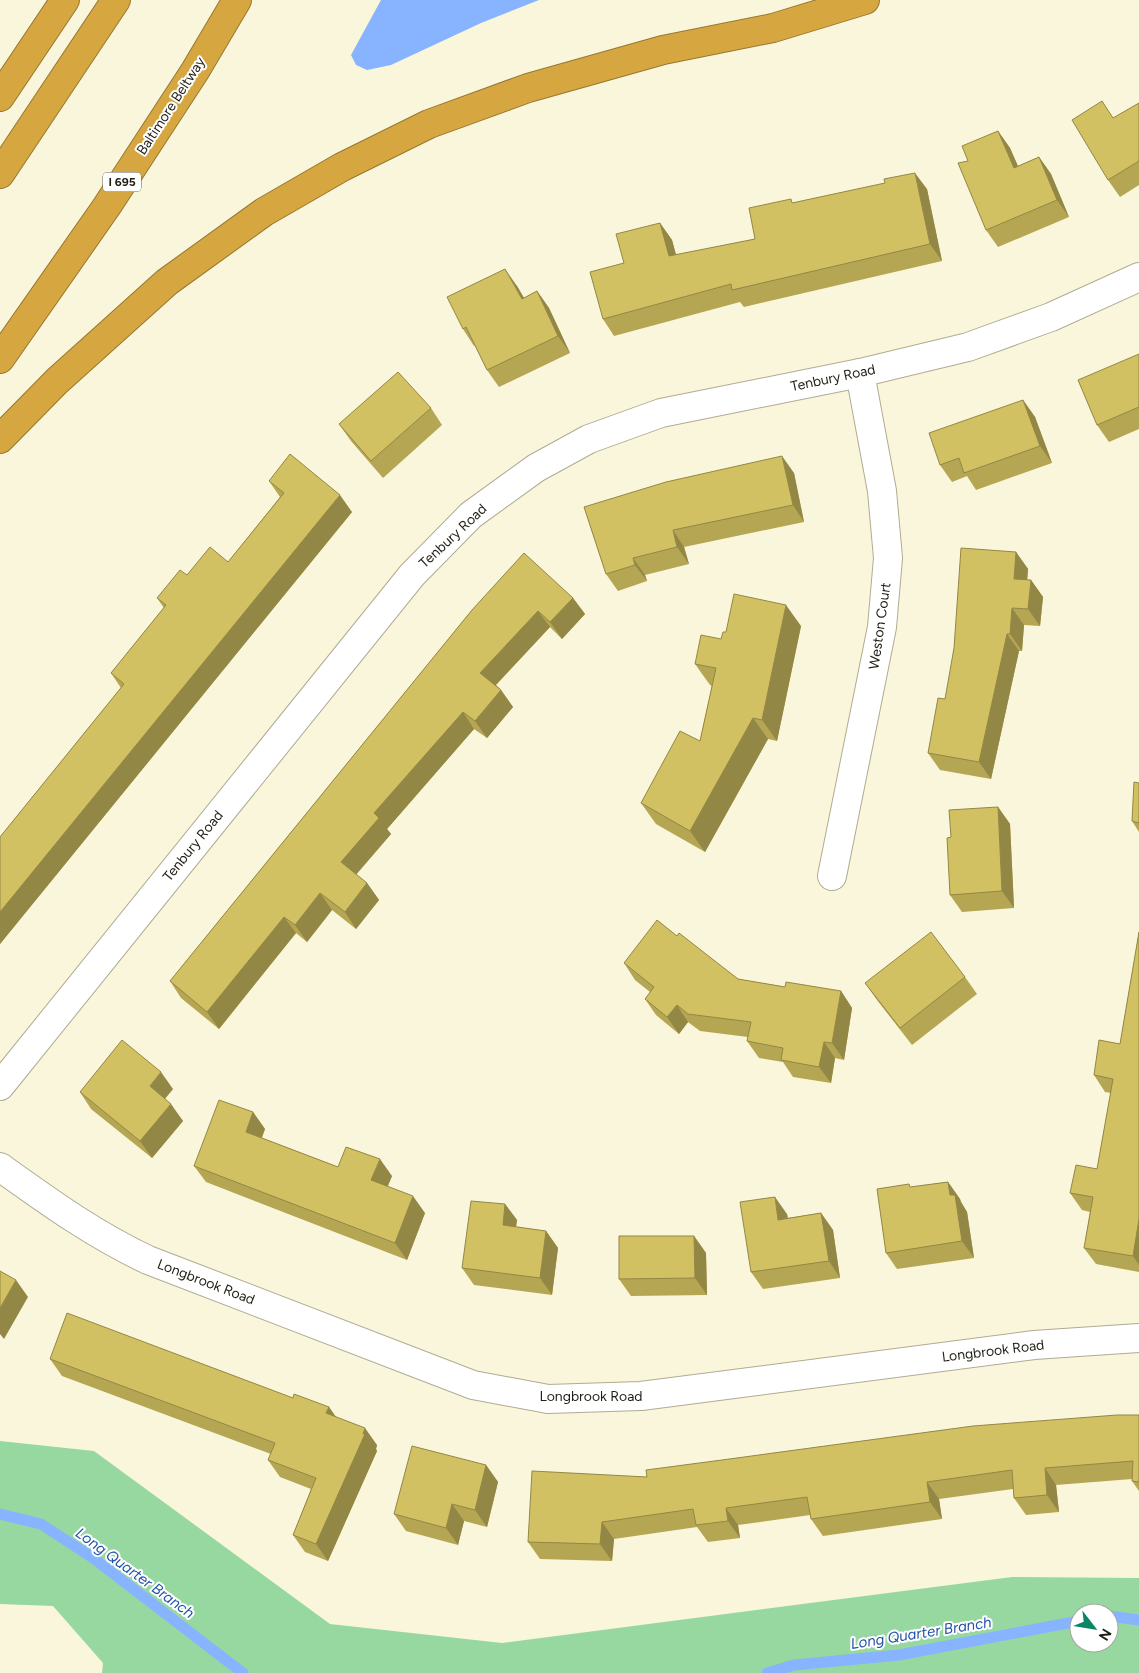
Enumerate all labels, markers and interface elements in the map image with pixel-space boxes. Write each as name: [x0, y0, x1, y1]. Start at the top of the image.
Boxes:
street label: Baltimore Beltway: [133, 53, 209, 158]
road number: I 695: [103, 172, 141, 192]
street label: Tenbury Road: [789, 361, 877, 395]
street label: Tenbury Road: [416, 500, 490, 572]
street label: Weston Court: [865, 581, 895, 671]
street label: Tenbury Road: [159, 807, 227, 885]
street label: Longbrook Road: [155, 1256, 257, 1308]
street label: Longbrook Road: [941, 1336, 1045, 1366]
street label: Longbrook Road: [539, 1388, 643, 1405]
water label: Long Quarter Branch: [72, 1524, 198, 1622]
north arrow: [1069, 1603, 1119, 1653]
water label: Long Quarter Branch: [849, 1613, 993, 1653]
text: N: [1095, 1625, 1115, 1643]

